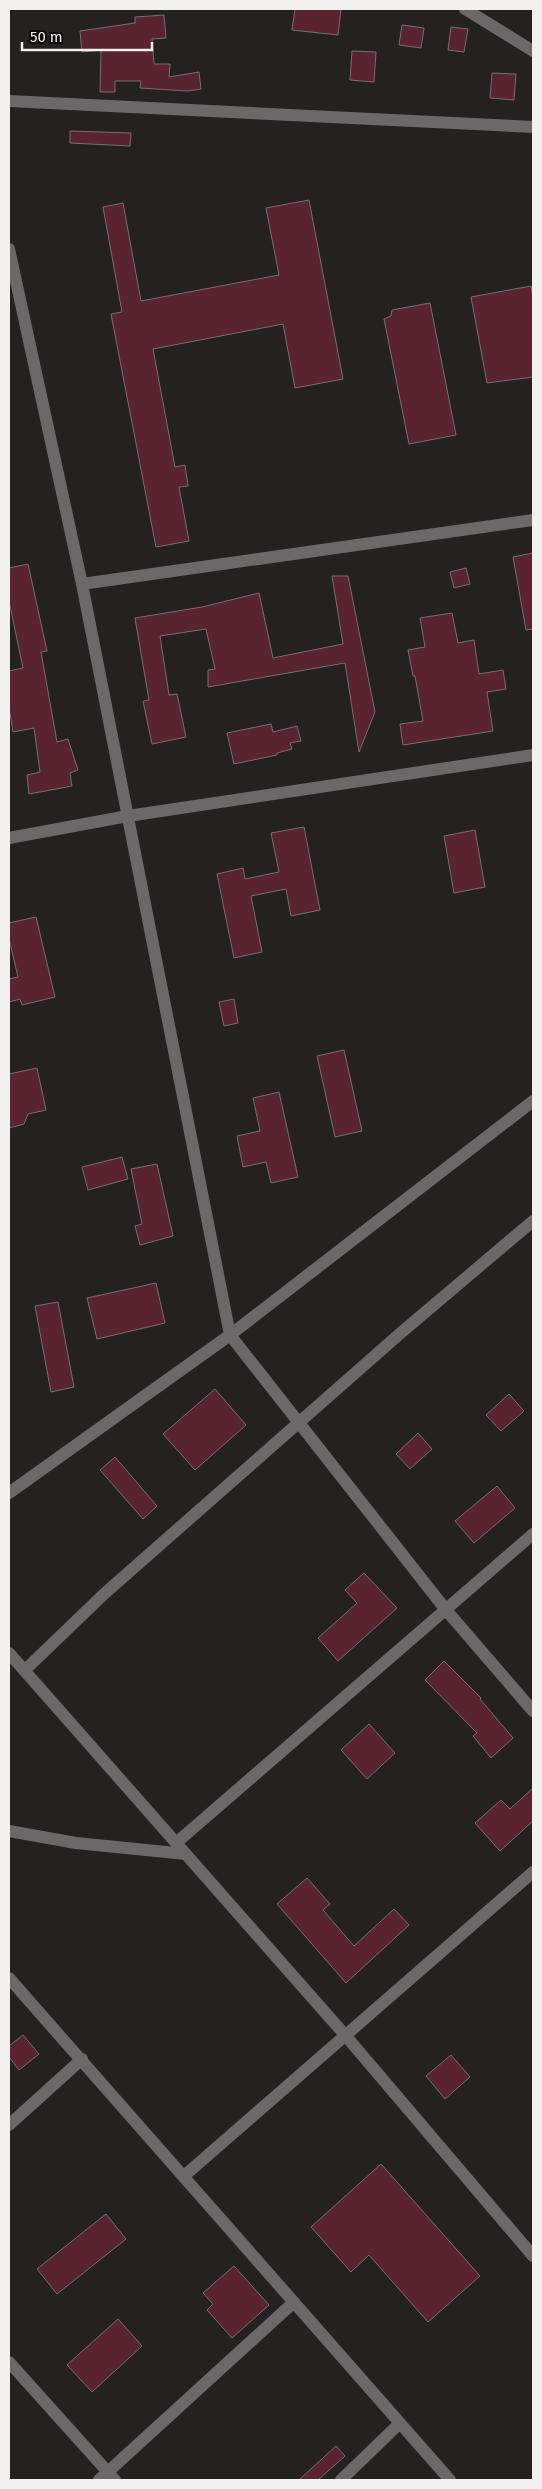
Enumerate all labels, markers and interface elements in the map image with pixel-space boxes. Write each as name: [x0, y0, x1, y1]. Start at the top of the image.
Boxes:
scale bar: [22, 20, 152, 52]
text: 50 m: [30, 28, 63, 46]

